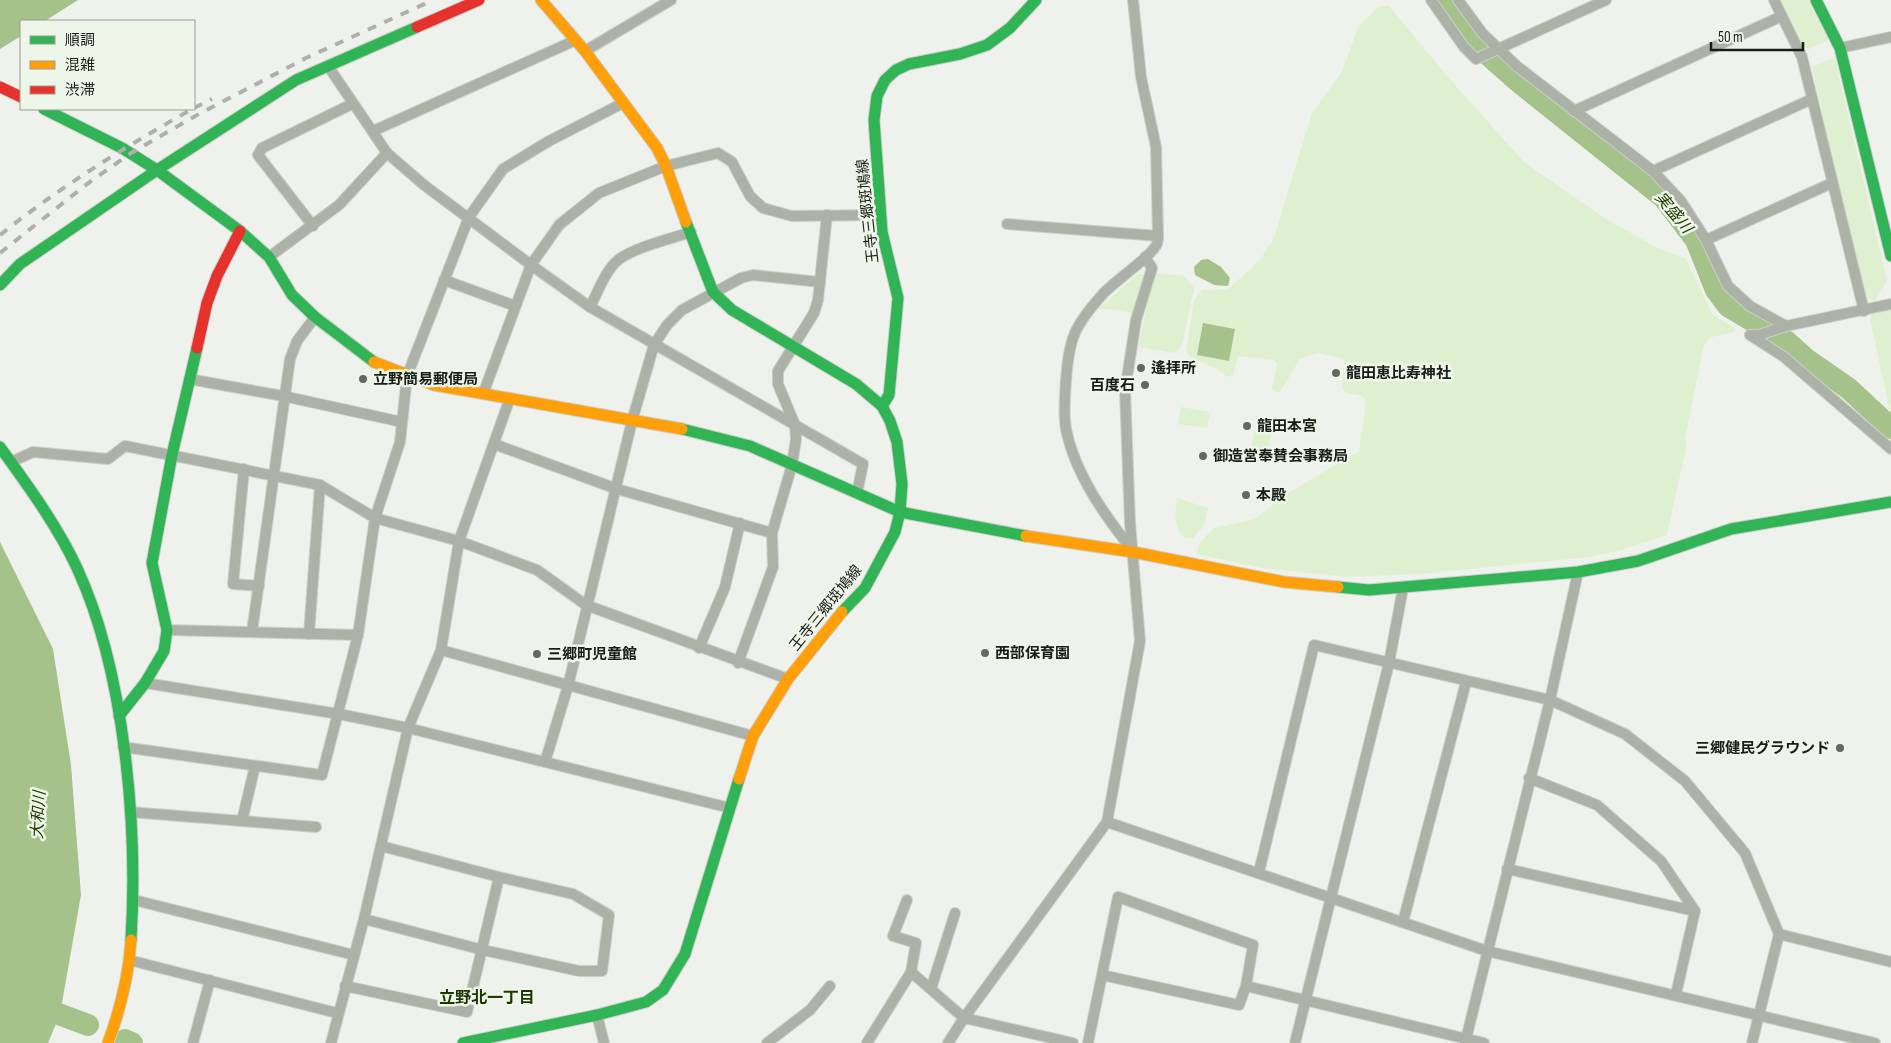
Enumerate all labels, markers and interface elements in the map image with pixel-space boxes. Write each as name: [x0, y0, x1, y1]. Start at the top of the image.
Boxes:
legend: [20, 20, 195, 110]
scale bar: [1711, 20, 1804, 52]
text: 50 m: [1718, 28, 1743, 47]
text: 順調: [65, 31, 95, 50]
text: 混雑: [65, 56, 95, 75]
text: 渋滞: [65, 81, 95, 100]
street label: 王寺三郷斑鳩線: [853, 158, 883, 264]
water label: 実盛川: [1650, 189, 1697, 239]
place label: 遙拝所: [1151, 359, 1196, 378]
marker: 遙拝所: [1135, 362, 1147, 374]
place label: 龍田恵比寿神社: [1346, 364, 1451, 383]
marker: 龍田恵比寿神社: [1330, 367, 1342, 379]
place label: 立野簡易郵便局: [373, 370, 478, 389]
marker: 立野簡易郵便局: [357, 373, 369, 385]
place label: 百度石: [1090, 376, 1135, 395]
marker: 百度石: [1139, 379, 1151, 391]
place label: 龍田本宮: [1257, 417, 1317, 436]
marker: 龍田本宮: [1241, 420, 1253, 432]
place label: 御造営奉賛会事務局: [1213, 447, 1348, 466]
marker: 御造営奉賛会事務局: [1197, 450, 1209, 462]
place label: 本殿: [1256, 486, 1286, 505]
marker: 本殿: [1240, 489, 1252, 501]
street label: 王寺三郷斑鳩線: [786, 561, 866, 655]
place label: 西部保育園: [995, 644, 1070, 663]
place label: 三郷町児童館: [547, 645, 637, 664]
marker: 西部保育園: [979, 647, 991, 659]
marker: 三郷町児童館: [531, 648, 543, 660]
place label: 三郷健民グラウンド: [1695, 739, 1830, 758]
marker: 三郷健民グラウンド: [1834, 742, 1846, 754]
water label: 大和川: [28, 789, 50, 839]
district label: 立野北一丁目: [439, 989, 535, 1008]

